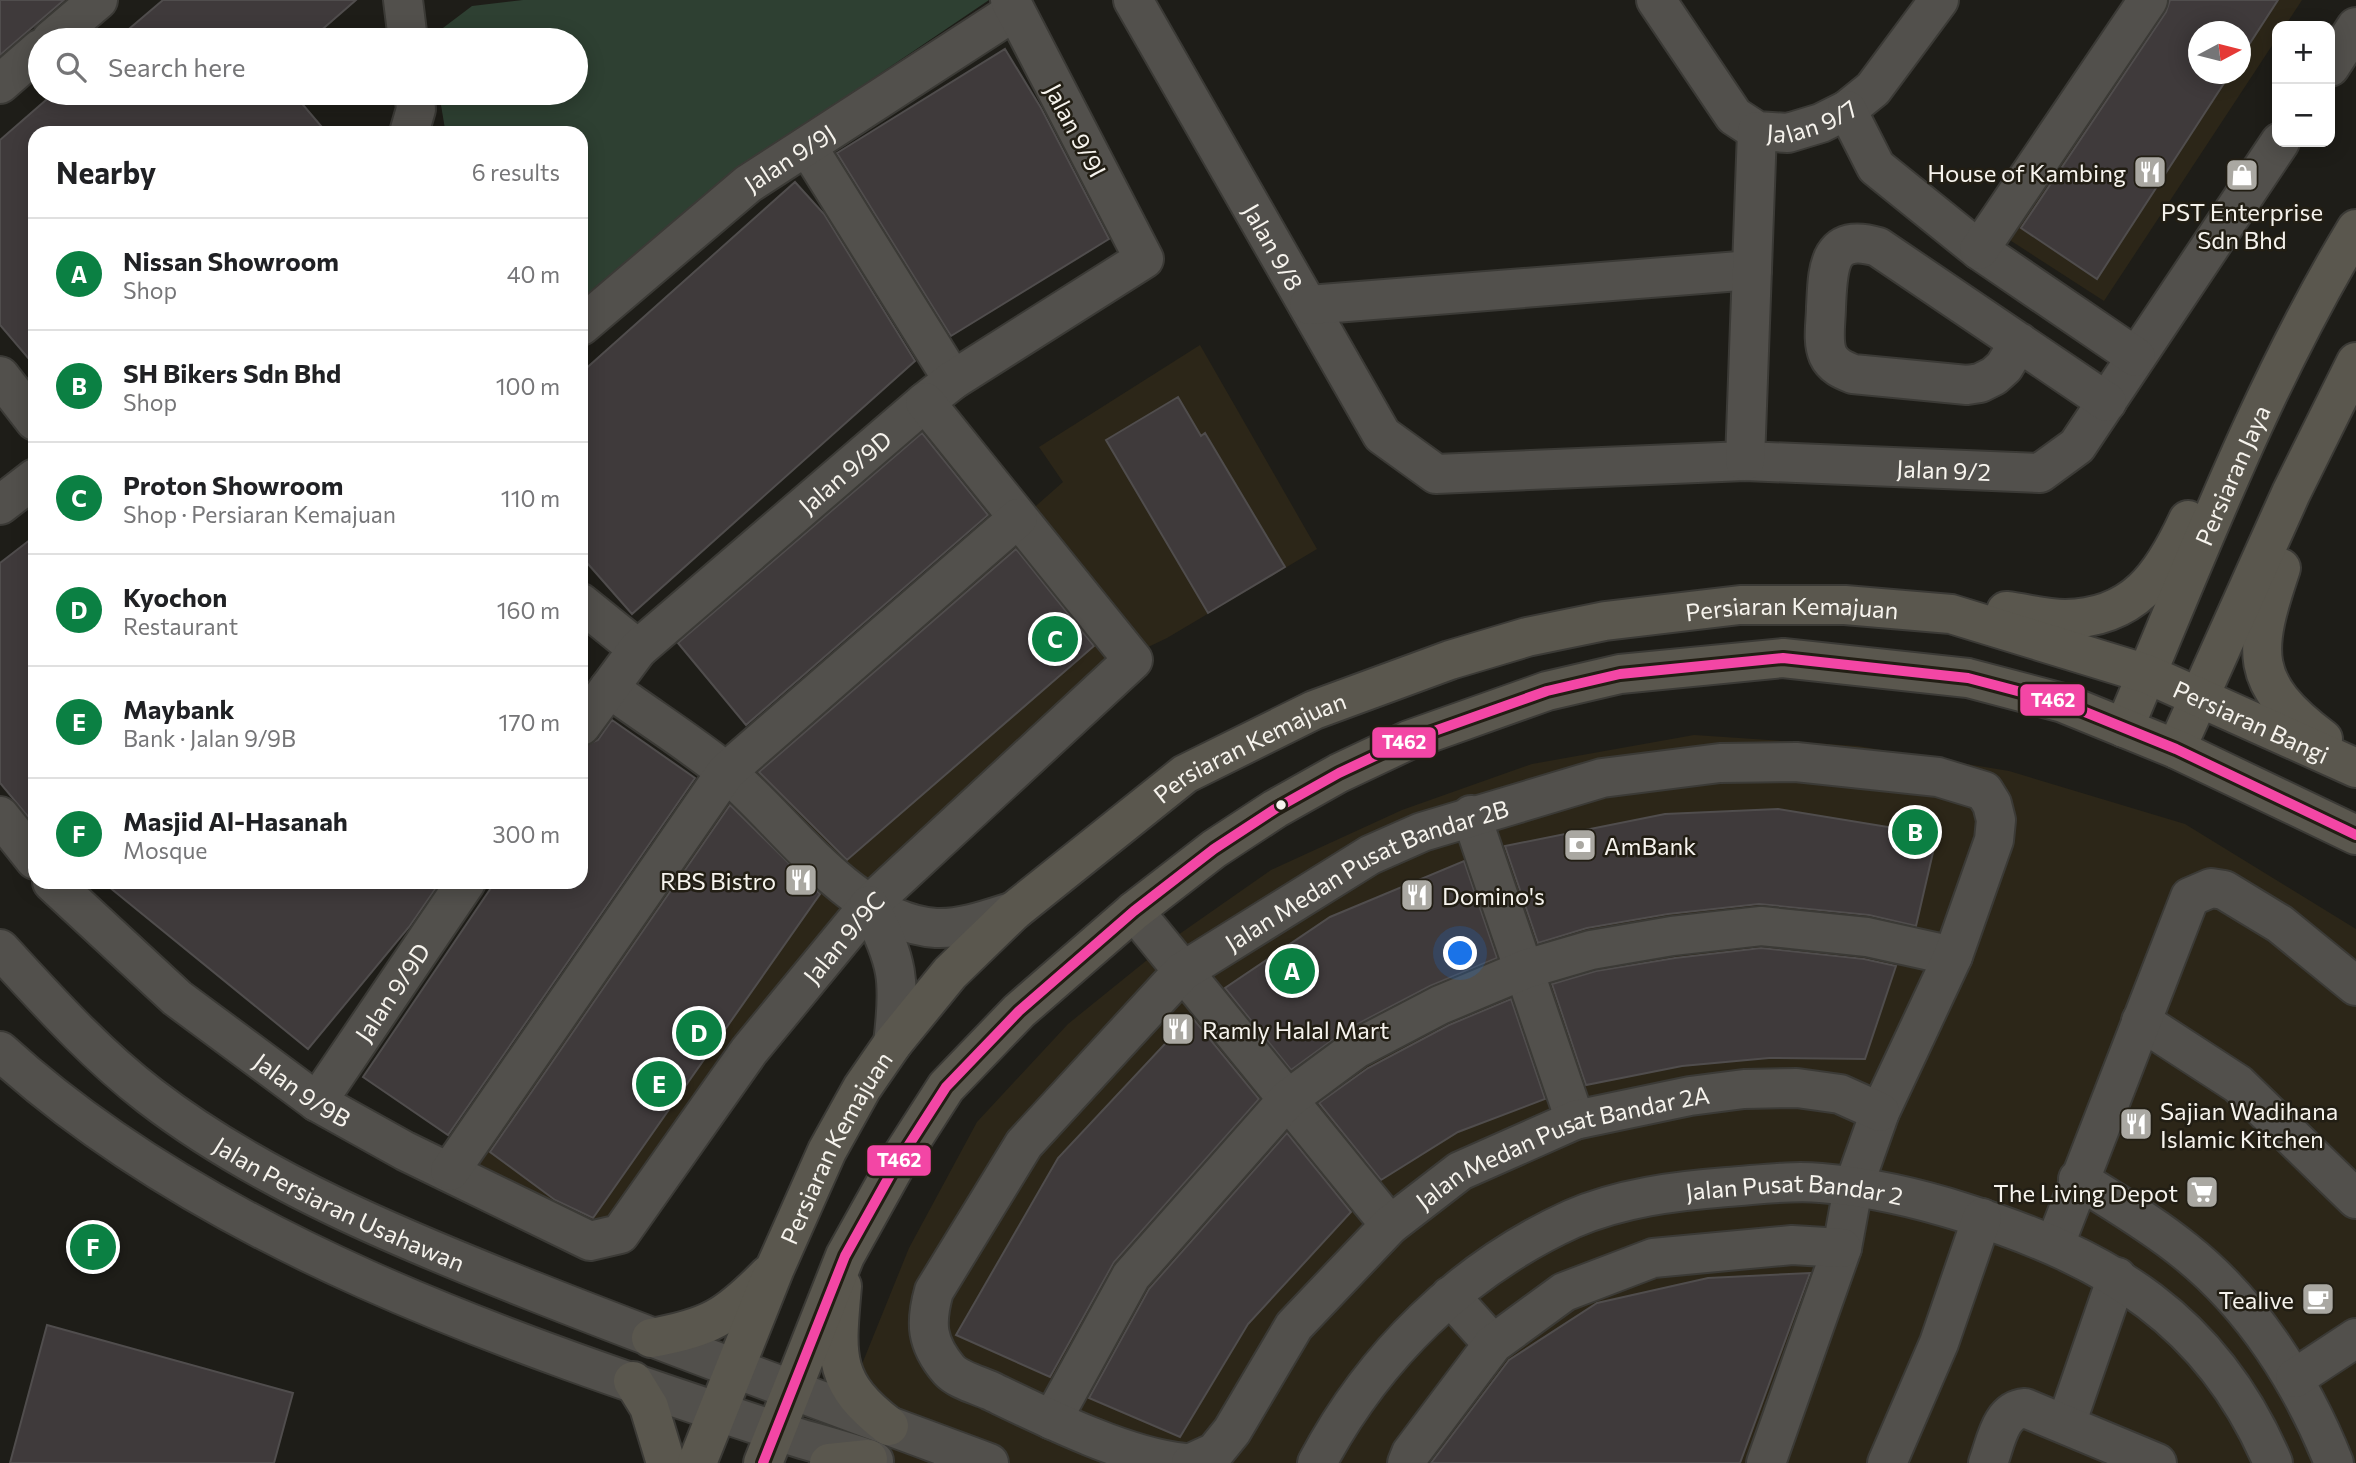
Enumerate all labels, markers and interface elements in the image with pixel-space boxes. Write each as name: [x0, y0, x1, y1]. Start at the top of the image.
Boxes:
north arrow: [2188, 21, 2251, 84]
map controls: [2272, 21, 2335, 147]
button: +: [2272, 21, 2335, 84]
search box: [28, 28, 588, 105]
icon: search: [52, 48, 90, 86]
text: Search here: [108, 51, 246, 82]
street label: Jalan 9/9I: [1039, 78, 1113, 182]
button: −: [2272, 84, 2335, 147]
street label: Jalan 9/7: [1766, 93, 1863, 147]
street label: Jalan 9/9J: [738, 117, 840, 197]
text: Nearby: [56, 153, 156, 190]
restaurant icon: House of Kambing: [2131, 153, 2169, 191]
shop icon: PST Enterprise Sdn Bhd: [2223, 156, 2261, 194]
text: 6 results: [472, 158, 560, 186]
place label: House of Kambing: [1927, 158, 2126, 187]
place label: PST Enterprise Sdn Bhd: [2161, 197, 2323, 254]
street label: Jalan 9/8: [1238, 198, 1310, 295]
text: Nissan Showroom: [123, 245, 339, 276]
text: A: [71, 260, 87, 288]
text: 40 m: [507, 260, 560, 288]
text: Shop: [123, 276, 177, 304]
text: SH Bikers Sdn Bhd: [123, 357, 341, 388]
text: B: [71, 372, 87, 400]
text: 100 m: [496, 372, 560, 400]
text: Shop: [123, 388, 177, 416]
street label: Persiaran Jaya: [2188, 400, 2275, 549]
street label: Jalan 9/9D: [792, 424, 897, 519]
street label: Jalan 9/2: [1896, 453, 1992, 485]
text: Proton Showroom: [123, 469, 343, 500]
text: C: [71, 484, 87, 512]
text: 110 m: [501, 484, 560, 512]
text: Shop · Persiaran Kemajuan: [123, 500, 396, 528]
text: Kyochon: [123, 581, 227, 612]
street label: Persiaran Kemajuan: [1684, 590, 1900, 626]
text: D: [71, 596, 87, 624]
text: 160 m: [497, 596, 560, 624]
text: Restaurant: [123, 612, 238, 640]
pin: C: [1032, 613, 1078, 665]
street label: Persiaran Bangi: [2169, 673, 2334, 769]
line badge: T462: [2019, 683, 2086, 717]
street label: Persiaran Kemajuan: [1147, 685, 1350, 809]
text: T462: [2031, 688, 2075, 711]
text: Maybank: [123, 693, 235, 724]
text: E: [72, 708, 86, 736]
text: 170 m: [499, 708, 560, 736]
text: Bank · Jalan 9/9B: [123, 724, 296, 752]
line badge: T462: [1371, 726, 1437, 759]
text: T462: [1382, 730, 1426, 753]
street label: Jalan Medan Pusat Bandar 2B: [1219, 793, 1512, 956]
unlabelled marker: [1274, 798, 1288, 812]
text: Masjid Al-Hasanah: [123, 805, 348, 836]
pin: B: [1892, 806, 1938, 858]
text: F: [72, 820, 86, 848]
text: 300 m: [492, 820, 560, 848]
bank icon: AmBank: [1561, 826, 1599, 864]
place label: AmBank: [1604, 831, 1696, 860]
text: Mosque: [123, 836, 207, 864]
restaurant icon: RBS Bistro: [782, 861, 820, 899]
place label: RBS Bistro: [660, 866, 776, 895]
restaurant icon: Domino's: [1398, 876, 1436, 914]
place label: Domino's: [1442, 881, 1545, 910]
street label: Jalan 9/9C: [796, 884, 890, 989]
your location: [1443, 936, 1477, 970]
street label: Jalan 9/9D: [348, 937, 435, 1047]
pin: A: [1269, 945, 1315, 997]
pin: D: [676, 1007, 722, 1059]
restaurant icon: Ramly Halal Mart: [1159, 1010, 1197, 1048]
place label: Ramly Halal Mart: [1202, 1015, 1389, 1044]
street label: Persiaran Kemajuan: [773, 1045, 898, 1248]
street label: Jalan 9/9B: [249, 1046, 356, 1132]
pin: E: [636, 1058, 682, 1110]
street label: Jalan Medan Pusat Bandar 2A: [1409, 1079, 1711, 1215]
place label: Sajian Wadihana Islamic Kitchen: [2160, 1096, 2338, 1153]
restaurant icon: Sajian Wadihana Islamic Kitchen: [2117, 1105, 2155, 1143]
street label: Jalan Persiaran Usahawan: [209, 1130, 469, 1277]
line badge: T462: [866, 1144, 932, 1177]
text: T462: [877, 1148, 921, 1171]
street label: Jalan Pusat Bandar 2: [1684, 1168, 1906, 1210]
supermarket icon: The Living Depot: [2183, 1173, 2221, 1211]
place label: The Living Depot: [1993, 1178, 2178, 1207]
pin: F: [70, 1221, 116, 1273]
cafe icon: Tealive: [2299, 1280, 2337, 1318]
place label: Tealive: [2218, 1285, 2294, 1314]

